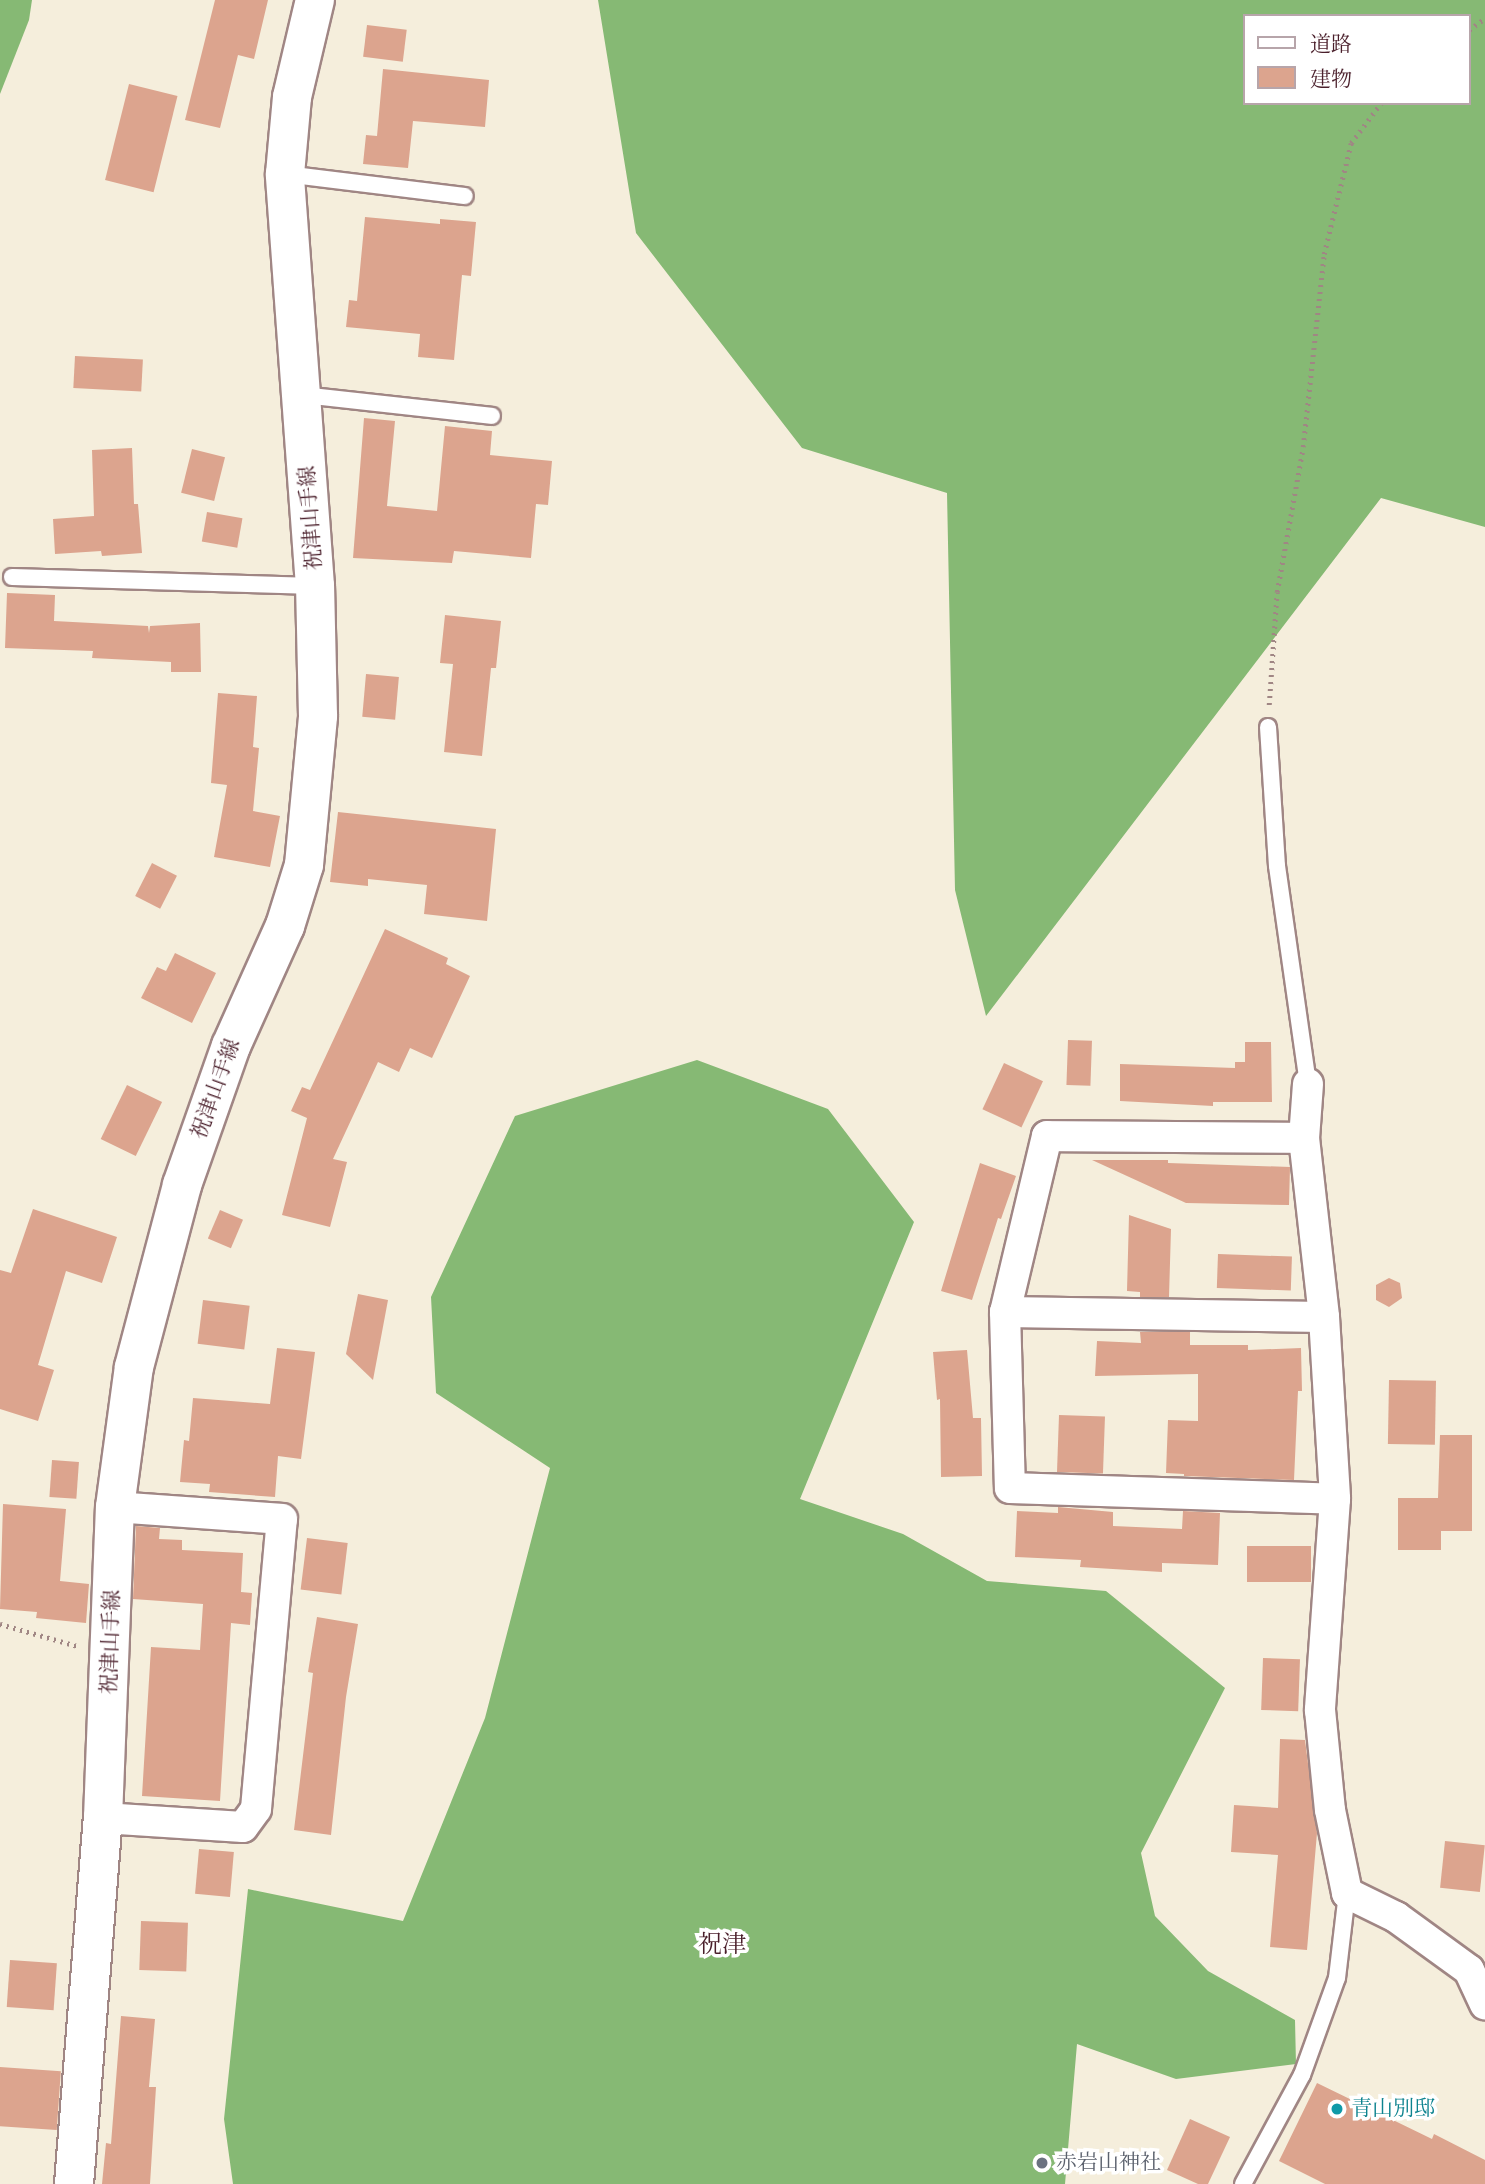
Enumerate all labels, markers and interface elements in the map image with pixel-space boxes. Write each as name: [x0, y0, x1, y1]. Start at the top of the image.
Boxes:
legend: [1244, 14, 1471, 105]
text: 道路: [1310, 32, 1352, 58]
text: 建物: [1310, 67, 1352, 93]
street label: 祝津山手線: [295, 465, 327, 571]
street label: 祝津山手線: [186, 1035, 246, 1143]
street label: 祝津山手線: [97, 1589, 125, 1695]
district label: 祝津: [698, 1932, 746, 1960]
place label: 青山別邸: [1351, 2096, 1435, 2122]
marker: 青山別邸: [1329, 2101, 1345, 2117]
place label: 赤岩山神社: [1056, 2150, 1161, 2176]
marker: 赤岩山神社: [1034, 2155, 1050, 2171]

